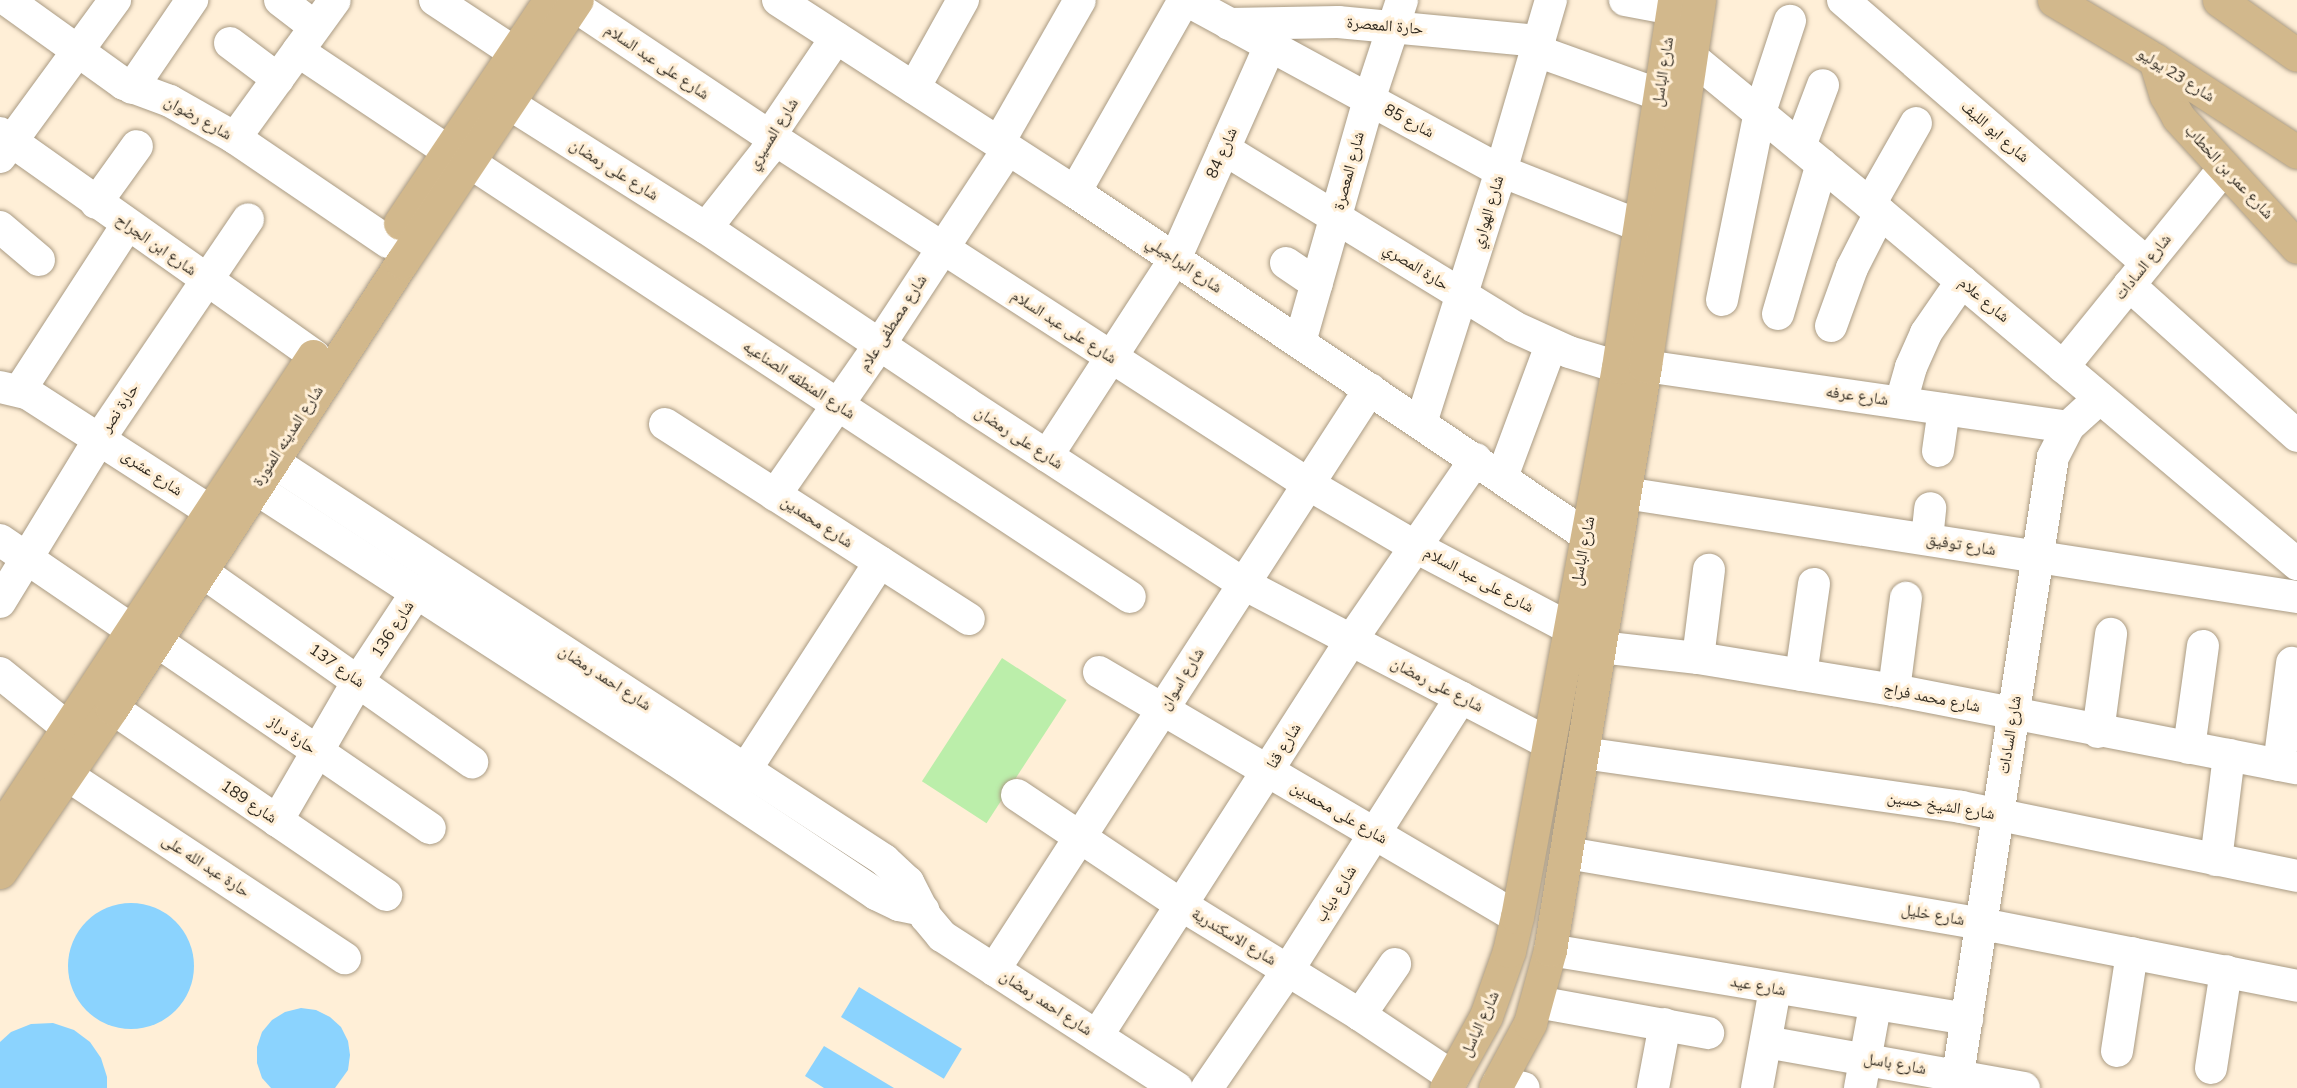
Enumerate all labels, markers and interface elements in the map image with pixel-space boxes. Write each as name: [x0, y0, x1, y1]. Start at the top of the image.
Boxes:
street label: حارة المعصرة: [1346, 13, 1424, 39]
street label: شارع على عبد السلام: [601, 20, 713, 104]
street label: شارع الباسل: [1648, 36, 1678, 108]
street label: شارع 23 يوليو: [2134, 44, 2218, 106]
street label: شارع رضوان: [161, 92, 235, 144]
street label: شارع المسيري: [743, 95, 803, 173]
street label: شارع ابو الليف: [1957, 97, 2033, 167]
street label: شارع 85: [1381, 100, 1437, 142]
street label: شارع عمر بن الخطاب: [2180, 121, 2278, 223]
street label: شارع 84: [1202, 125, 1242, 181]
street label: شارع المعصرة: [1329, 130, 1369, 212]
street label: شارع على رمضان: [566, 135, 662, 205]
street label: شارع الهواري: [1468, 173, 1508, 251]
street label: شارع ابن الجراح: [112, 210, 200, 280]
street label: شارع السادات: [2111, 230, 2175, 304]
street label: شارع البراجيلي: [1142, 233, 1226, 297]
street label: حارة المصري: [1380, 239, 1452, 295]
street label: شارع مصطفى علام: [855, 271, 931, 375]
street label: شارع علام: [1955, 273, 2013, 327]
street label: شارع على عبد السلام: [1008, 286, 1120, 368]
street label: شارع المنطقه الصناعيه: [739, 337, 859, 423]
street label: حارة نصر: [97, 380, 143, 436]
street label: شارع المدينه المنورة: [248, 382, 328, 490]
street label: شارع عرفه: [1824, 382, 1890, 410]
street label: شارع على رمضان: [971, 402, 1067, 474]
street label: شارع عشرى: [118, 446, 186, 500]
street label: شارع محمدين: [778, 492, 856, 552]
street label: شارع الباسل: [1567, 515, 1599, 587]
street label: شارع توفيق: [1925, 530, 1997, 560]
street label: شارع على عبد السلام: [1421, 543, 1537, 617]
street label: شارع 136: [368, 597, 418, 661]
street label: شارع 137: [306, 640, 368, 692]
street label: شارع احمد رمضان: [555, 641, 655, 715]
street label: شارع اسوان: [1155, 644, 1209, 714]
street label: شارع على رمضان: [1388, 654, 1486, 716]
street label: شارع محمد فراج: [1882, 679, 1982, 717]
street label: شارع السادات: [1994, 694, 2026, 776]
street label: حارة دراز: [264, 712, 320, 758]
street label: شارع قنا: [1263, 720, 1305, 772]
street label: شارع 189: [217, 776, 281, 828]
street label: شارع على محمدين: [1287, 778, 1391, 848]
street label: شارع الشيخ حسين: [1886, 788, 1996, 824]
street label: حارة عبد الله على: [158, 830, 254, 902]
street label: شارع دياب: [1311, 862, 1361, 926]
street label: شارع خليل: [1900, 900, 1966, 930]
street label: شارع الاسكندرية: [1188, 904, 1280, 970]
street label: شارع احمد رمضان: [996, 966, 1096, 1040]
street label: شارع عيد: [1729, 972, 1787, 1000]
street label: شارع الباسل: [1456, 988, 1504, 1060]
street label: شارع باسل: [1862, 1049, 1928, 1079]

